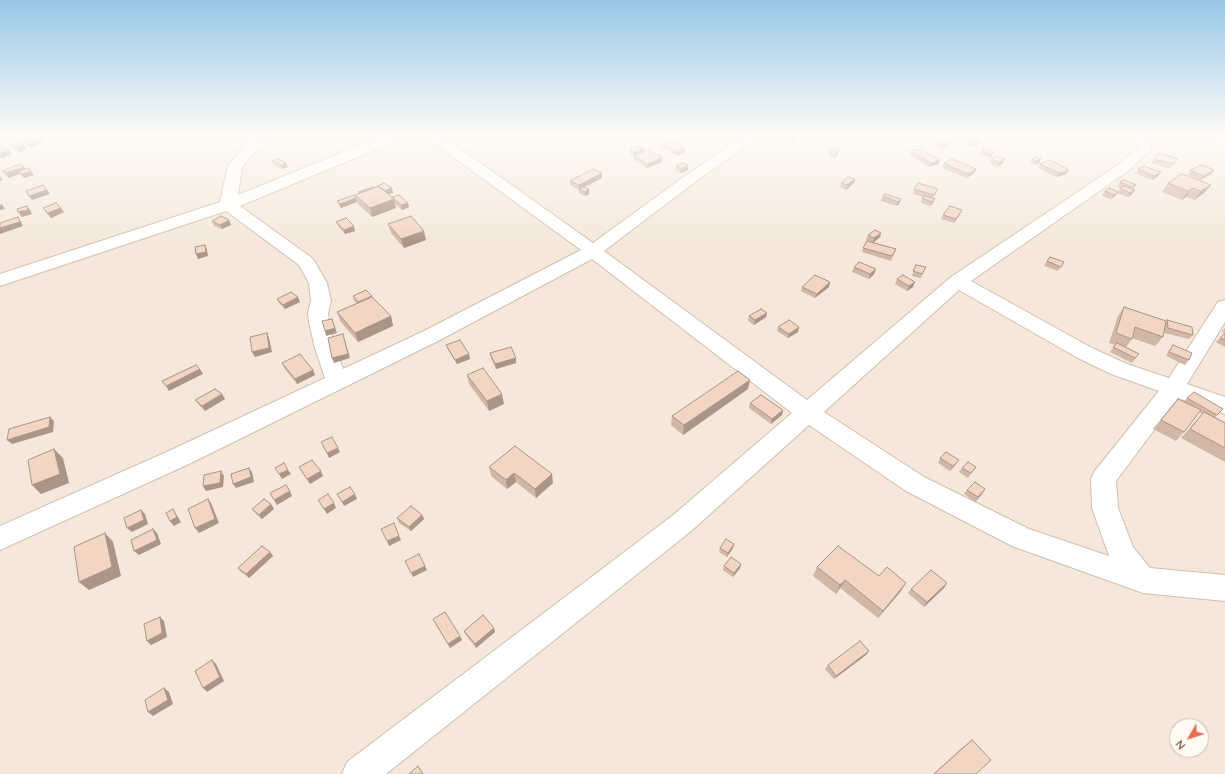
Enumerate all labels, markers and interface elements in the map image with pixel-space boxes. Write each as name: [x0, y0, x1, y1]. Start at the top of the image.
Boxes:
north arrow: [1169, 718, 1209, 758]
text: N: [1172, 737, 1188, 752]

